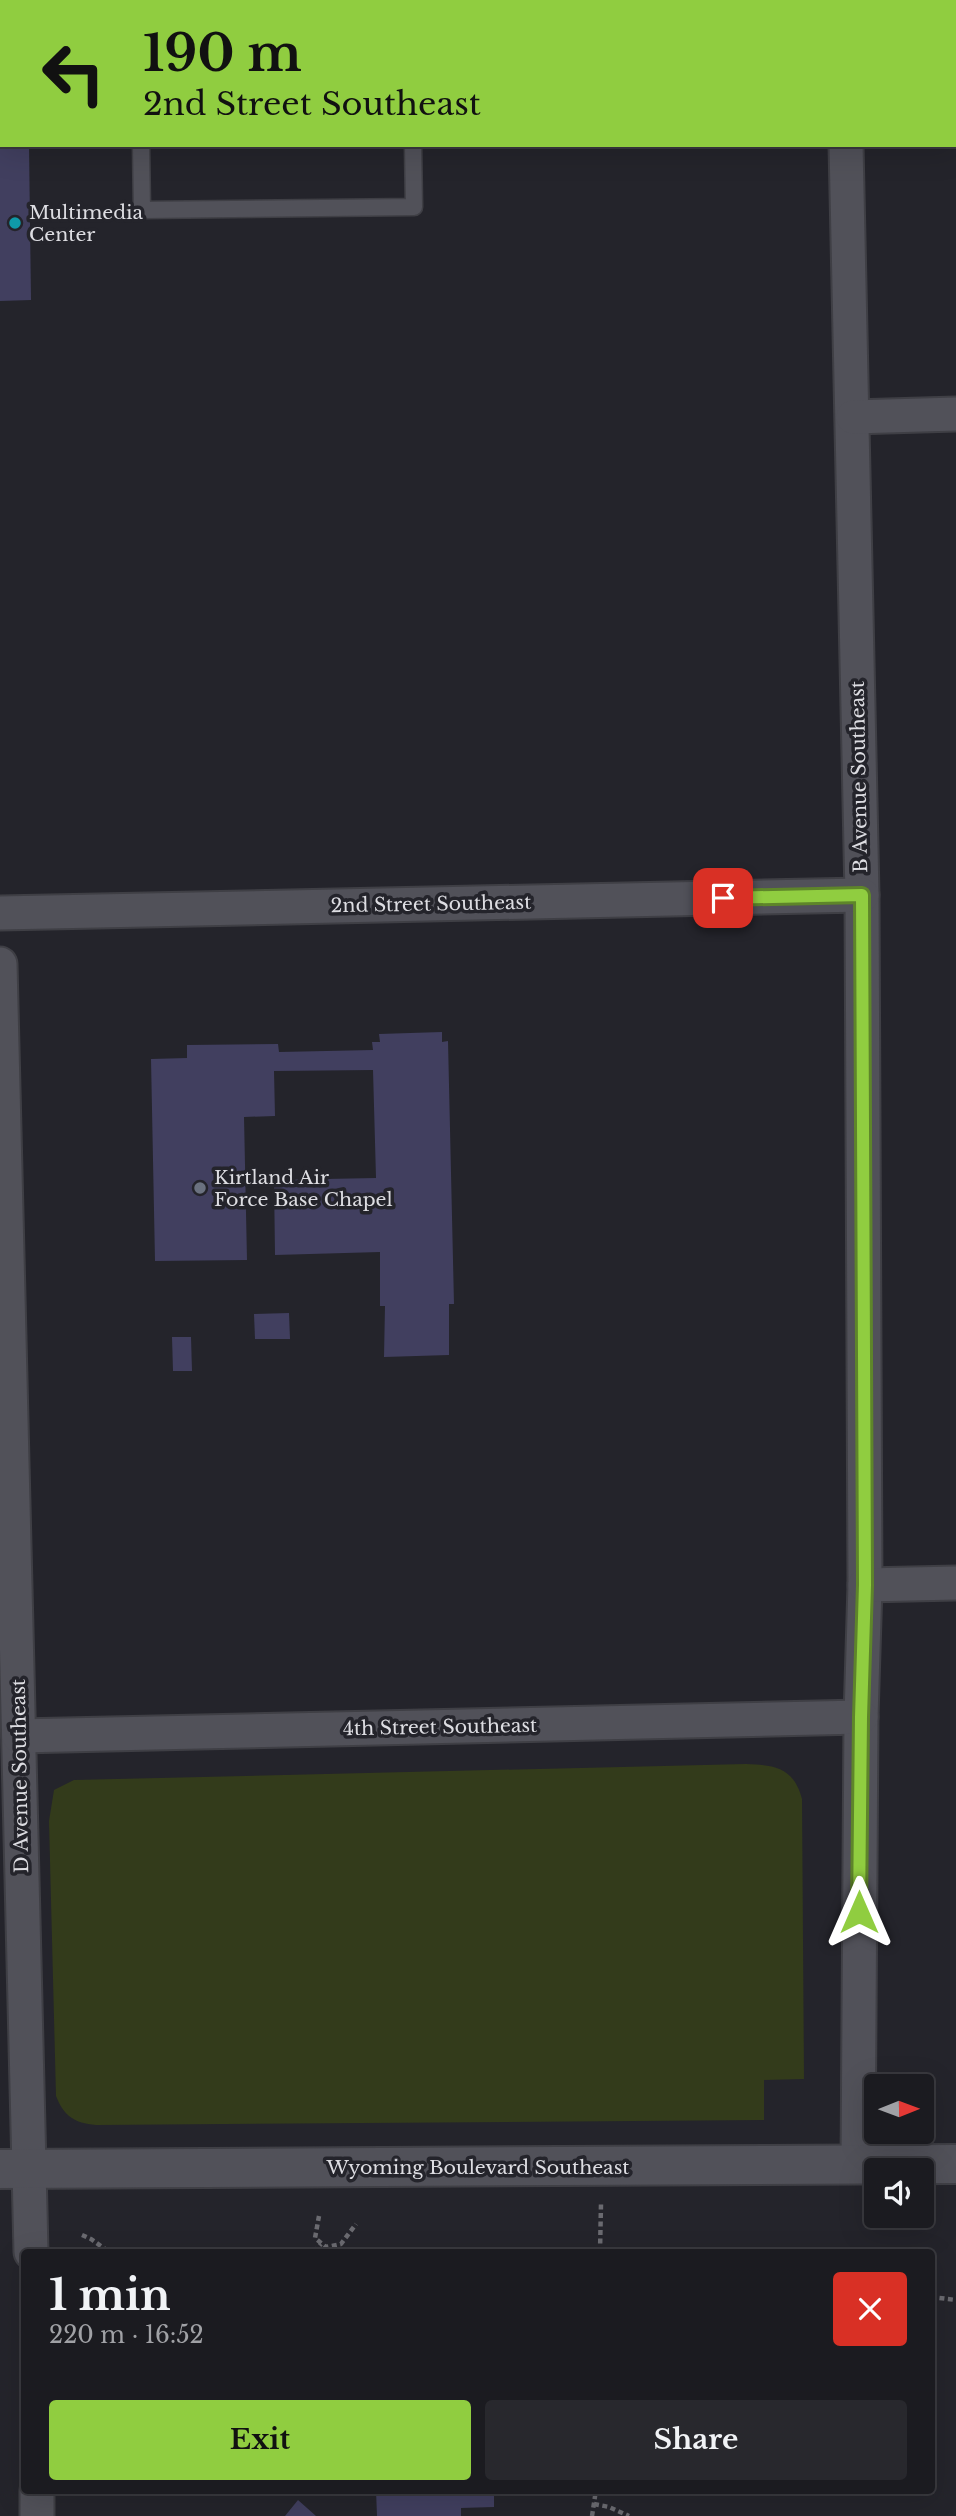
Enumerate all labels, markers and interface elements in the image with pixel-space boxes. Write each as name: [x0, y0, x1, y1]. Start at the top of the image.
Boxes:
text: 190 m: [143, 23, 302, 84]
icon: left: [28, 28, 119, 119]
text: 2nd Street Southeast: [143, 84, 481, 124]
place label: Multimedia Center: [29, 201, 143, 246]
marker: Multimedia Center: [7, 215, 23, 231]
street label: B Avenue Southeast: [846, 680, 872, 873]
pin: [693, 868, 753, 928]
icon: arrive: [704, 879, 742, 917]
street label: 2nd Street Southeast: [331, 891, 532, 917]
place label: Kirtland Air Force Base Chapel: [214, 1166, 393, 1211]
marker: Kirtland Air Force Base Chapel: [192, 1180, 208, 1196]
street label: D Avenue Southeast: [7, 1678, 33, 1873]
street label: 4th Street Southeast: [343, 1714, 538, 1740]
position arrow: [822, 1875, 896, 1949]
north arrow: [864, 2074, 934, 2144]
map controls: [864, 2074, 934, 2228]
street label: Wyoming Boulevard Southeast: [326, 2156, 630, 2179]
button: sound: [864, 2158, 934, 2228]
text: 1 min: [49, 2269, 171, 2321]
button: close: [833, 2272, 907, 2346]
text: 220 m · 16:52: [49, 2321, 204, 2349]
button: Exit: [49, 2400, 471, 2480]
button: Share: [485, 2400, 907, 2480]

